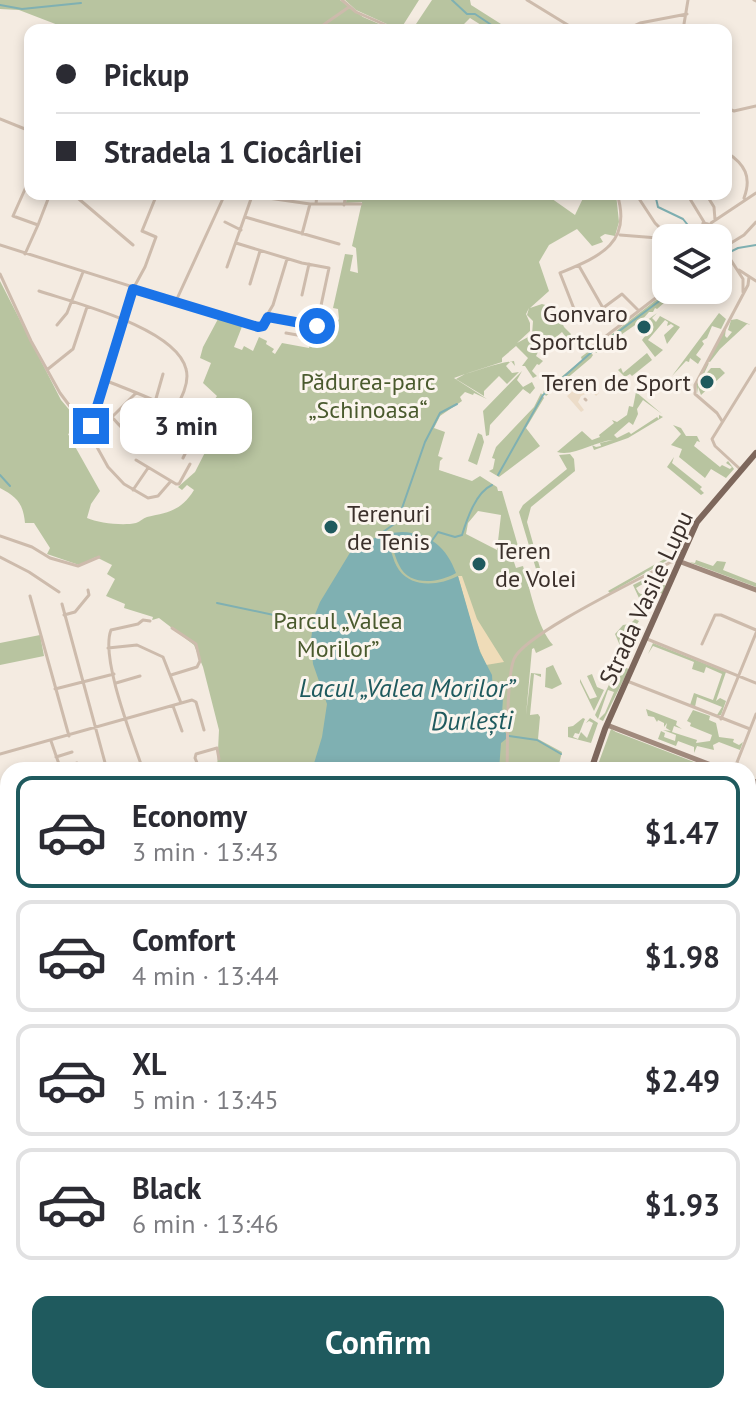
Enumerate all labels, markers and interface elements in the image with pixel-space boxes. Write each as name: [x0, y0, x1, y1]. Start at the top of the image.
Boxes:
text: Pickup: [104, 55, 189, 94]
text: Stradela 1 Ciocârliei: [104, 132, 362, 171]
map controls: [652, 224, 732, 304]
button: layers: [652, 224, 732, 304]
place label: Gonvaro Sportclub: [529, 298, 628, 357]
route start: [299, 308, 335, 344]
marker: Gonvaro Sportclub: [635, 318, 653, 336]
park label: Pădurea-parc „Schinoasa“: [300, 366, 436, 425]
place label: Teren de Sport: [542, 367, 691, 398]
marker: Teren de Sport: [698, 373, 716, 391]
callout: 3 min: [119, 398, 251, 454]
route end: [73, 408, 109, 444]
text: 3 min: [154, 409, 218, 442]
place label: Terenuri de Tenis: [347, 498, 430, 557]
street label: Strada Vasile Lupu: [592, 506, 700, 690]
marker: Terenuri de Tenis: [322, 518, 340, 536]
place label: Teren de Volei: [495, 535, 577, 594]
marker: Teren de Volei: [470, 555, 488, 573]
park label: Parcul „Valea Morilor”: [273, 605, 403, 664]
water label: Lacul „Valea Morilor”: [299, 671, 517, 704]
water label: Durlești: [431, 703, 515, 737]
icon: car: [36, 796, 108, 868]
text: Economy: [132, 796, 247, 835]
text: $1.47: [645, 813, 720, 852]
text: 3 min · 13:43: [132, 835, 279, 868]
icon: car: [36, 920, 108, 992]
text: Comfort: [132, 920, 235, 959]
text: $1.98: [645, 937, 720, 976]
text: 4 min · 13:44: [132, 959, 279, 992]
icon: car: [36, 1044, 108, 1116]
text: XL: [132, 1044, 166, 1083]
text: $2.49: [645, 1061, 720, 1100]
text: 5 min · 13:45: [132, 1083, 279, 1116]
icon: car: [36, 1168, 108, 1240]
text: Black: [132, 1168, 201, 1207]
text: $1.93: [645, 1185, 720, 1224]
text: 6 min · 13:46: [132, 1207, 279, 1240]
button: Confirm: [32, 1296, 724, 1388]

